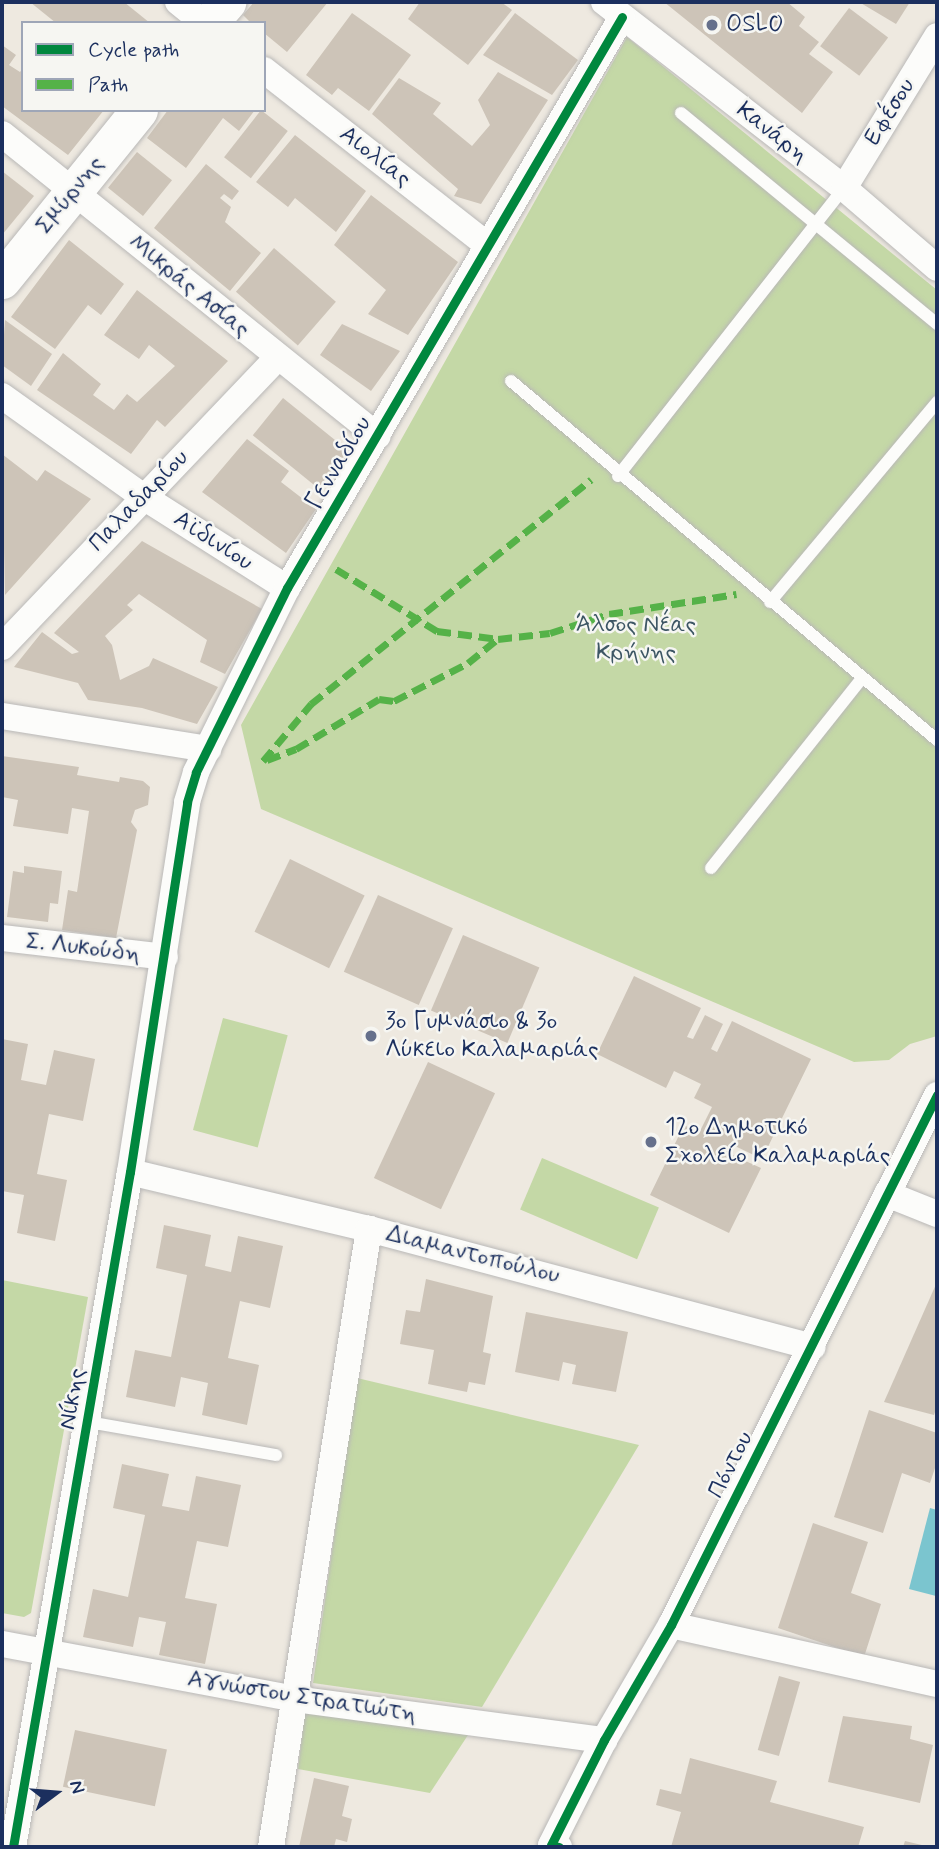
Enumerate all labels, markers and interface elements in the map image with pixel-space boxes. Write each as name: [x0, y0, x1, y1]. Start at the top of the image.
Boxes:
place label: OSLO: [726, 11, 784, 39]
marker: OSLO: [704, 17, 720, 33]
legend: [21, 21, 266, 112]
text: Cycle path: [88, 36, 179, 64]
text: Path: [88, 71, 128, 99]
street label: Εφέσου: [858, 73, 922, 151]
street label: Κανάρη: [730, 96, 814, 170]
street label: Αιολίας: [333, 120, 417, 194]
street label: Σμύρνης: [30, 150, 110, 240]
street label: Μικράς Ασίας: [122, 228, 256, 344]
street label: Γενναδίου: [300, 411, 378, 515]
street label: Παλαδαρίου: [83, 444, 195, 558]
street label: Αϊδινίου: [168, 505, 258, 577]
park label: Άλσος Νέας Κρήνης: [576, 611, 696, 667]
street label: Σ. Λυκούδη: [24, 927, 142, 969]
place label: 3ο Γυμνάσιο & 3ο Λύκειο Καλαμαριάς: [385, 1008, 598, 1064]
marker: 3ο Γυμνάσιο & 3ο Λύκειο Καλαμαριάς: [363, 1028, 379, 1044]
place label: 12ο Δημοτικό Σχολείο Καλαμαριάς: [665, 1114, 890, 1170]
marker: 12ο Δημοτικό Σχολείο Καλαμαριάς: [643, 1134, 659, 1150]
street label: Διαμαντοπούλου: [383, 1220, 563, 1290]
street label: Νίκης: [53, 1366, 93, 1432]
street label: Πόντου: [702, 1427, 760, 1503]
street label: Αγνώστου Στρατιώτη: [185, 1665, 419, 1729]
north arrow: [21, 1758, 91, 1828]
text: N: [63, 1778, 90, 1797]

